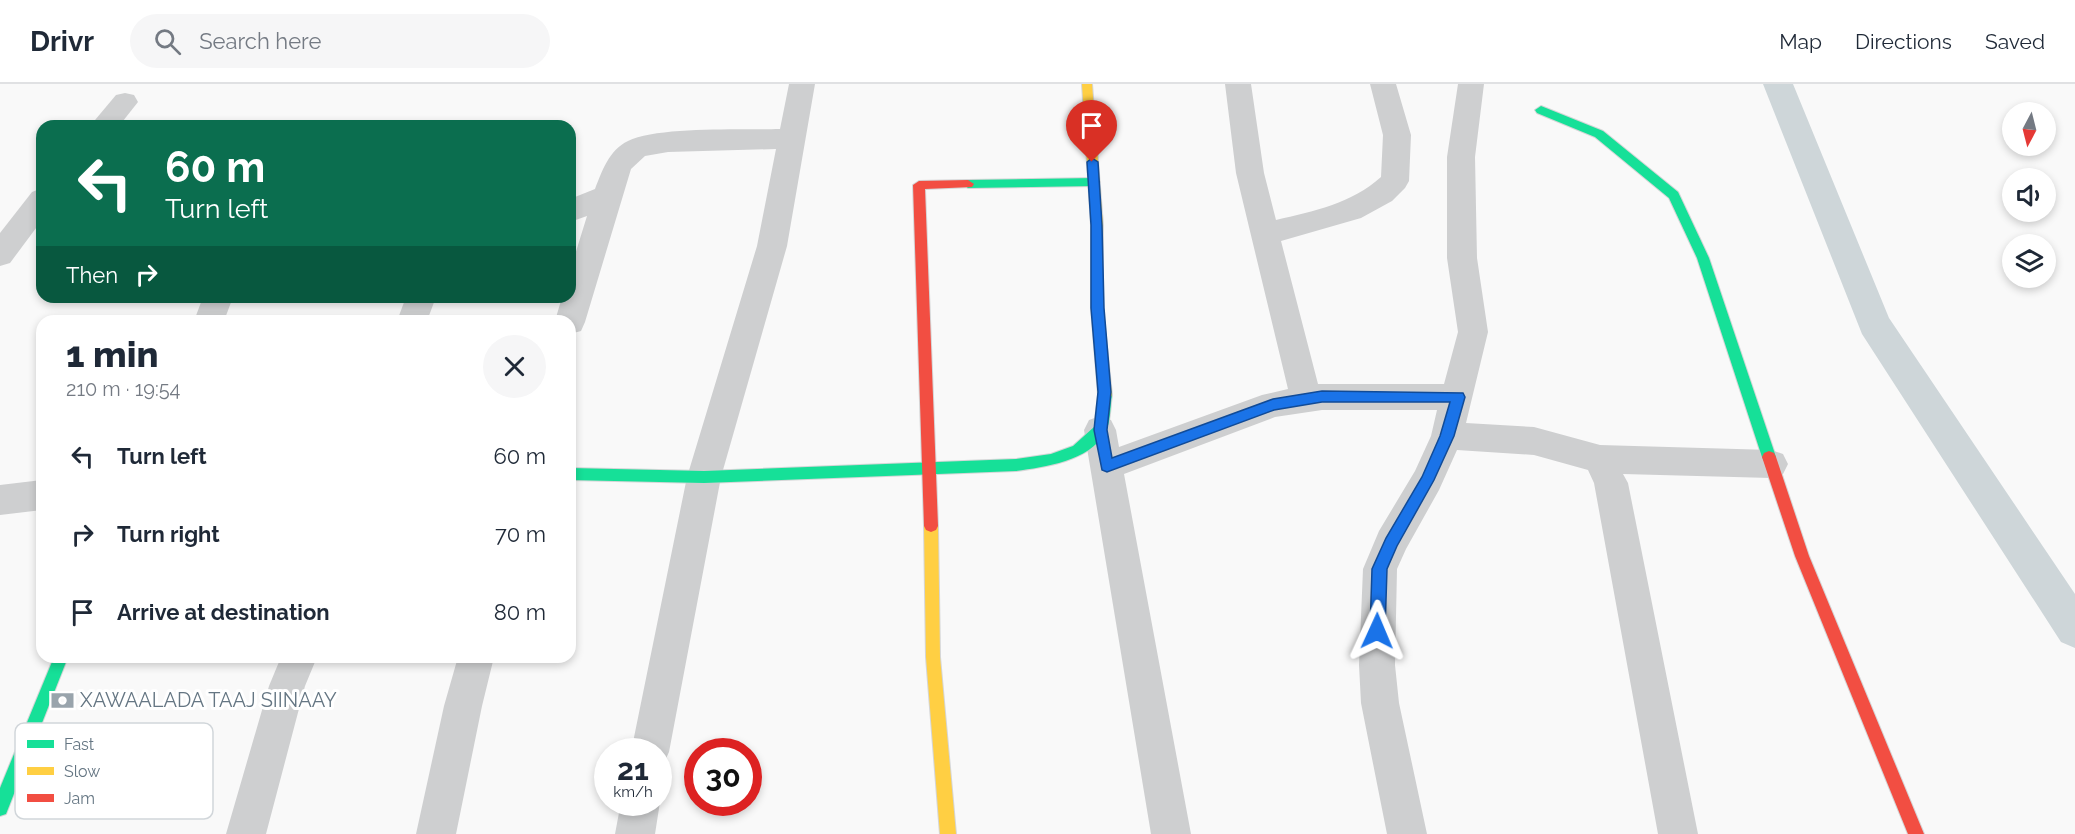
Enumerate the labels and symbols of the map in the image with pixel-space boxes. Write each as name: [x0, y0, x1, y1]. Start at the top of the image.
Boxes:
pin: [1066, 100, 1117, 162]
north arrow: [2002, 102, 2056, 156]
position arrow: [1345, 599, 1409, 663]
bank icon: XAWAALADA TAAJ SIINAAY: [49, 687, 75, 713]
place label: XAWAALADA TAAJ SIINAAY: [80, 688, 337, 712]
legend: [15, 723, 213, 819]
text: Fast: [64, 735, 95, 754]
speed limit sign: 30: [684, 738, 762, 816]
text: Slow: [64, 762, 100, 781]
text: Jam: [64, 789, 95, 808]

